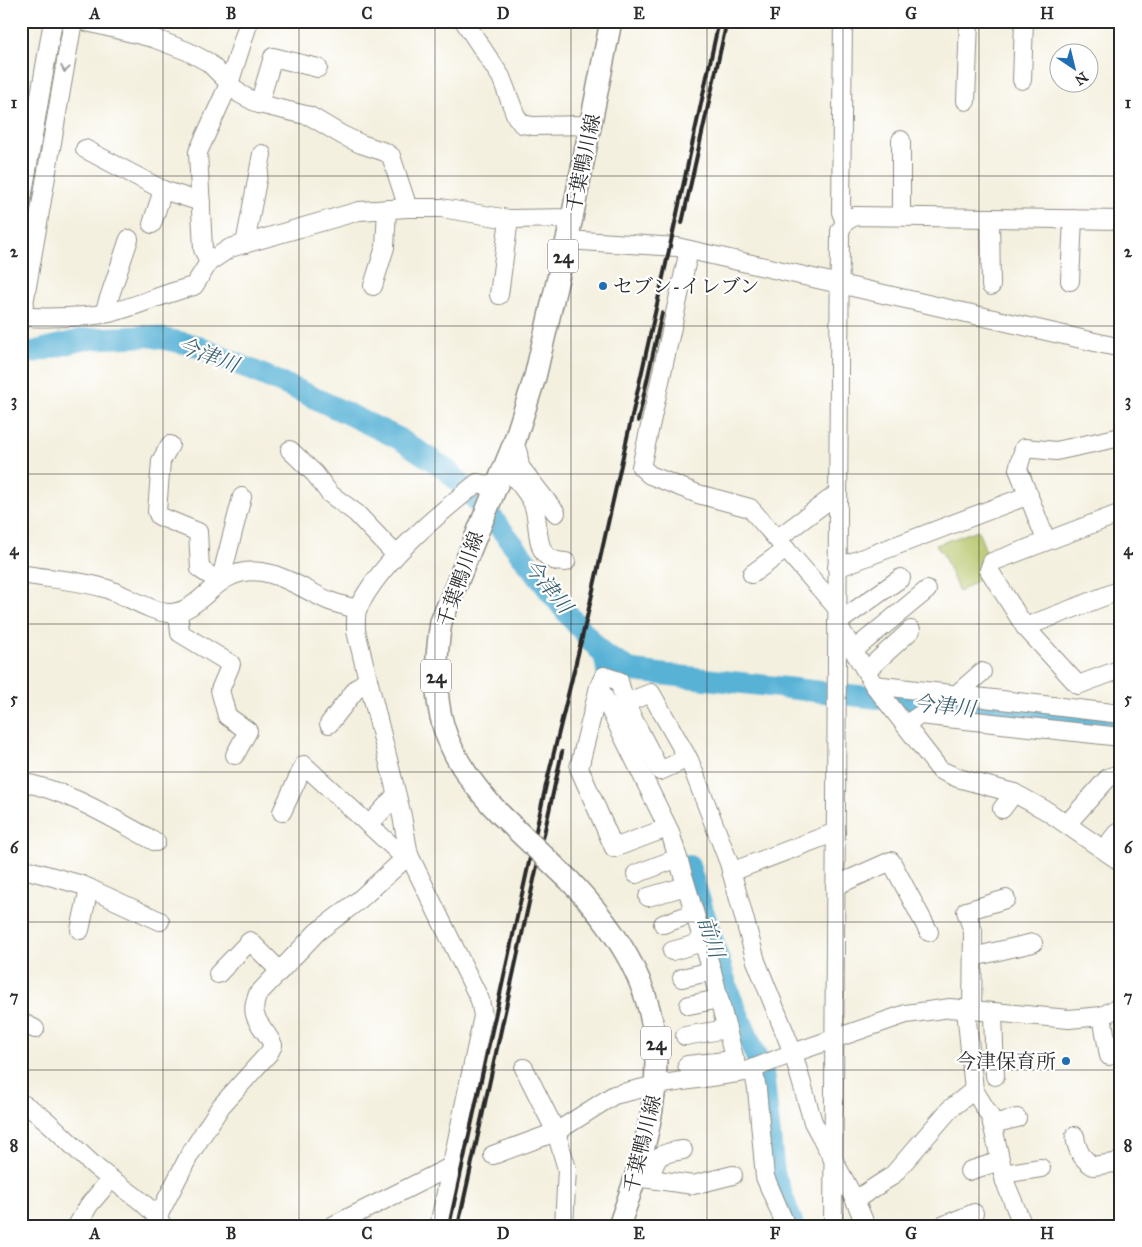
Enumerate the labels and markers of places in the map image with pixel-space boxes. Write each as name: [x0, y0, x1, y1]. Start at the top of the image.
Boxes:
place label: セブン-イレブン: [613, 274, 760, 298]
marker: セブン-イレブン: [597, 280, 609, 292]
place label: 今津保育所: [956, 1049, 1056, 1073]
marker: 今津保育所: [1060, 1055, 1072, 1067]

